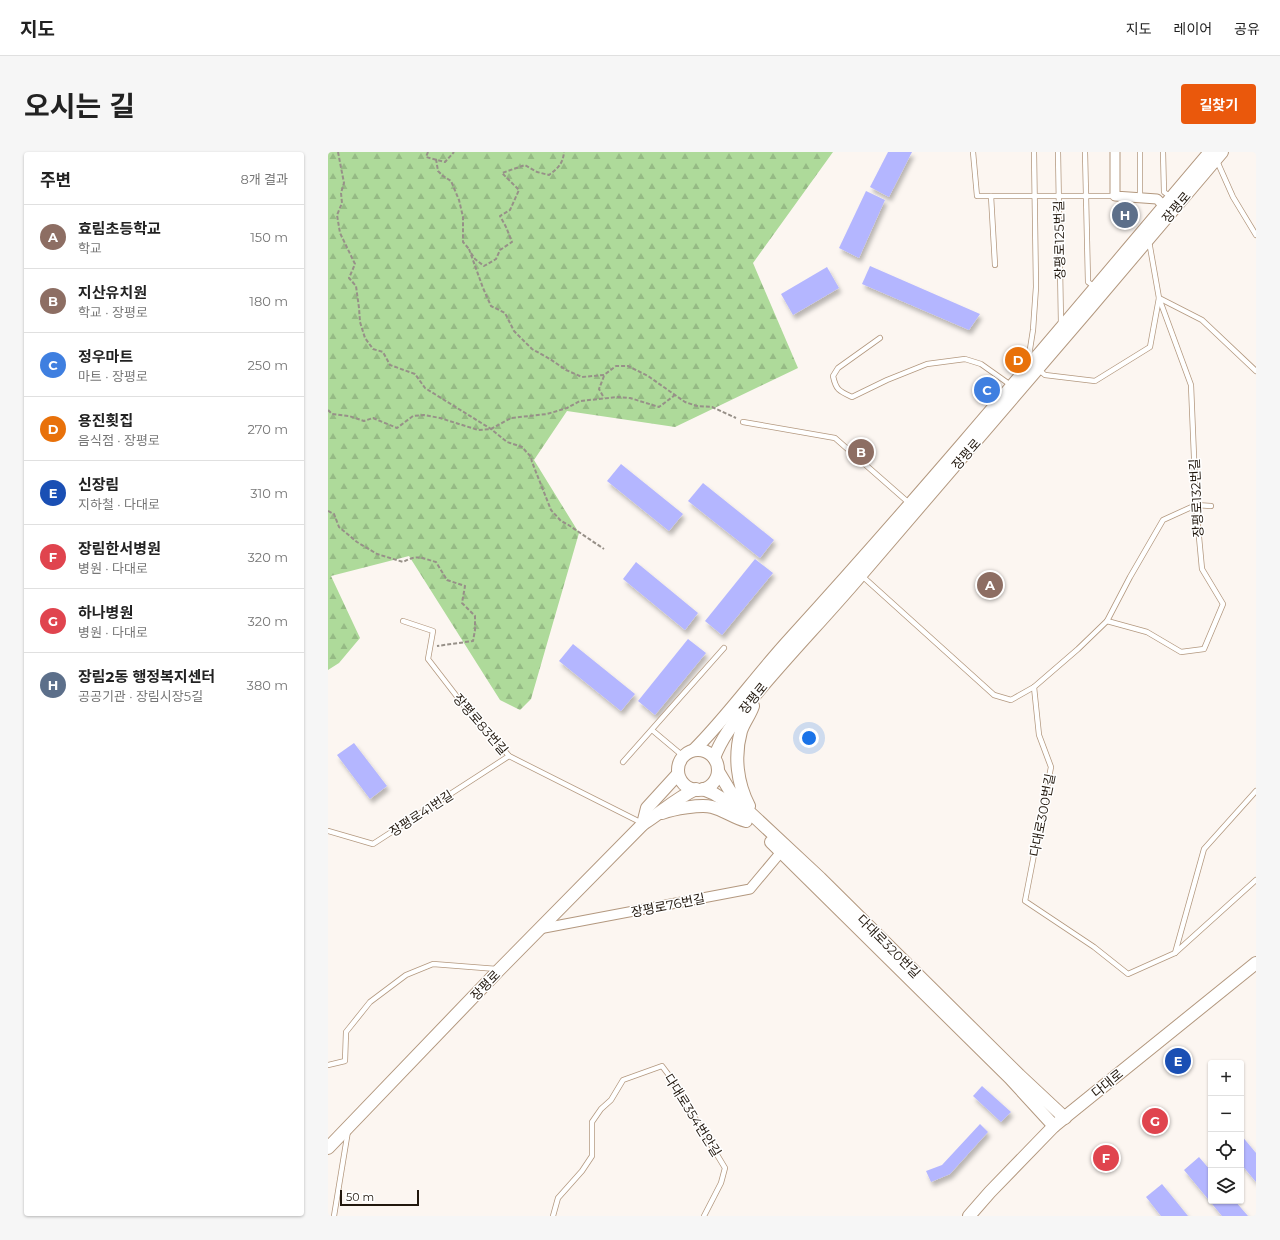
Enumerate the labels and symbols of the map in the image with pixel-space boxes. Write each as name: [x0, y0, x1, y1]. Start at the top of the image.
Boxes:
street label: 장평로: [1158, 188, 1194, 226]
street label: 장평로125번길: [1050, 200, 1068, 280]
pin: H: [1112, 200, 1138, 230]
pin: D: [1005, 345, 1031, 375]
pin: C: [974, 375, 1000, 405]
street label: 장평로: [948, 435, 984, 473]
pin: B: [848, 437, 874, 467]
street label: 장평로132번길: [1186, 458, 1206, 538]
pin: A: [977, 570, 1003, 600]
street label: 장평로: [735, 679, 771, 717]
street label: 장평로83번길: [450, 690, 512, 758]
your location: [799, 728, 819, 748]
street label: 다대로300번길: [1026, 772, 1058, 858]
street label: 장평로41번길: [386, 786, 456, 840]
street label: 장평로76번길: [630, 890, 706, 920]
street label: 다대로320번길: [854, 911, 924, 981]
street label: 장평로: [467, 967, 503, 1003]
pin: E: [1165, 1046, 1191, 1076]
street label: 다대로: [1088, 1065, 1126, 1101]
street label: 다대로354번안길: [661, 1071, 725, 1159]
pin: G: [1142, 1106, 1168, 1136]
pin: F: [1093, 1143, 1119, 1173]
scale bar: [340, 1188, 419, 1207]

